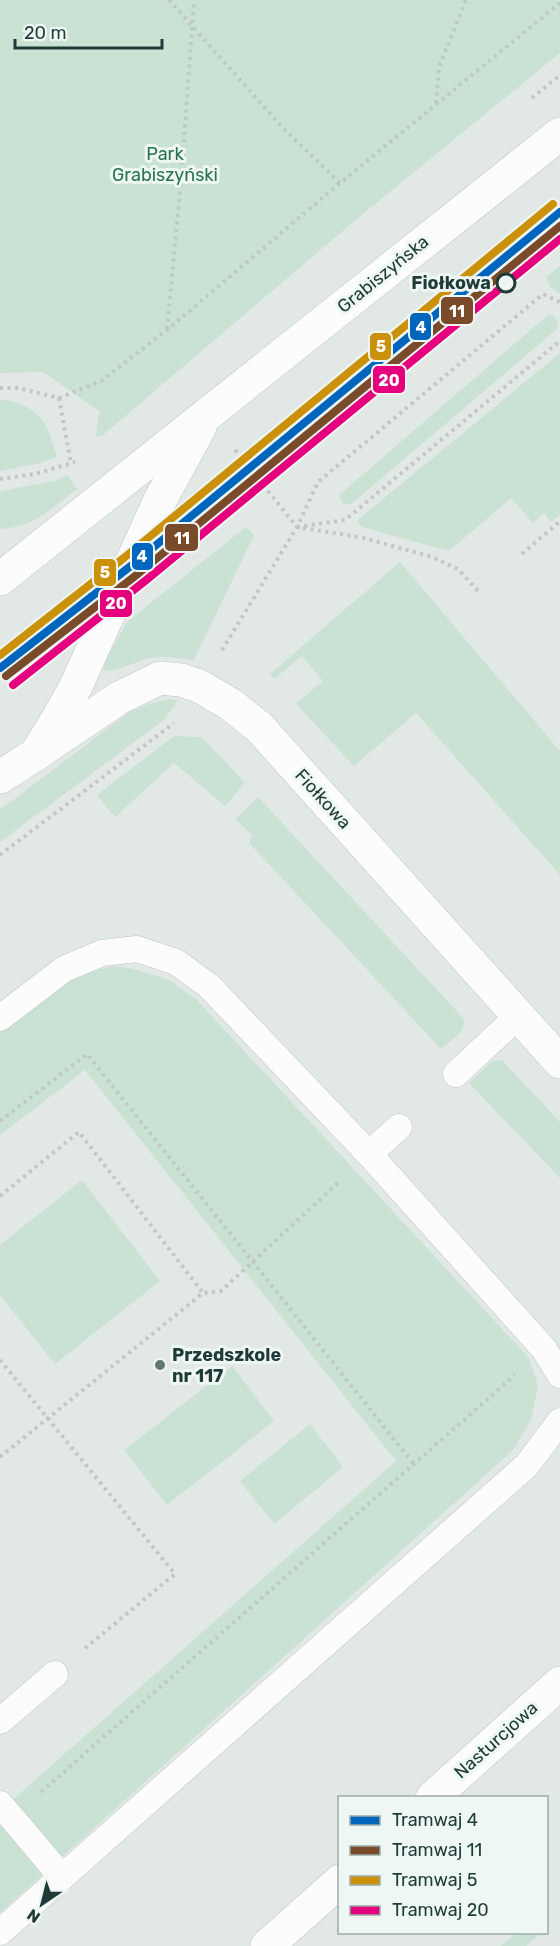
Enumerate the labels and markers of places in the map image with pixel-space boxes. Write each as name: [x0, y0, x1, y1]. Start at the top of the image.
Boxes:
place label: Fiołkowa: [411, 272, 491, 294]
marker: Fiołkowa: [496, 273, 516, 293]
place label: Przedszkole nr 117: [172, 1344, 281, 1387]
marker: Przedszkole nr 117: [153, 1358, 167, 1372]

